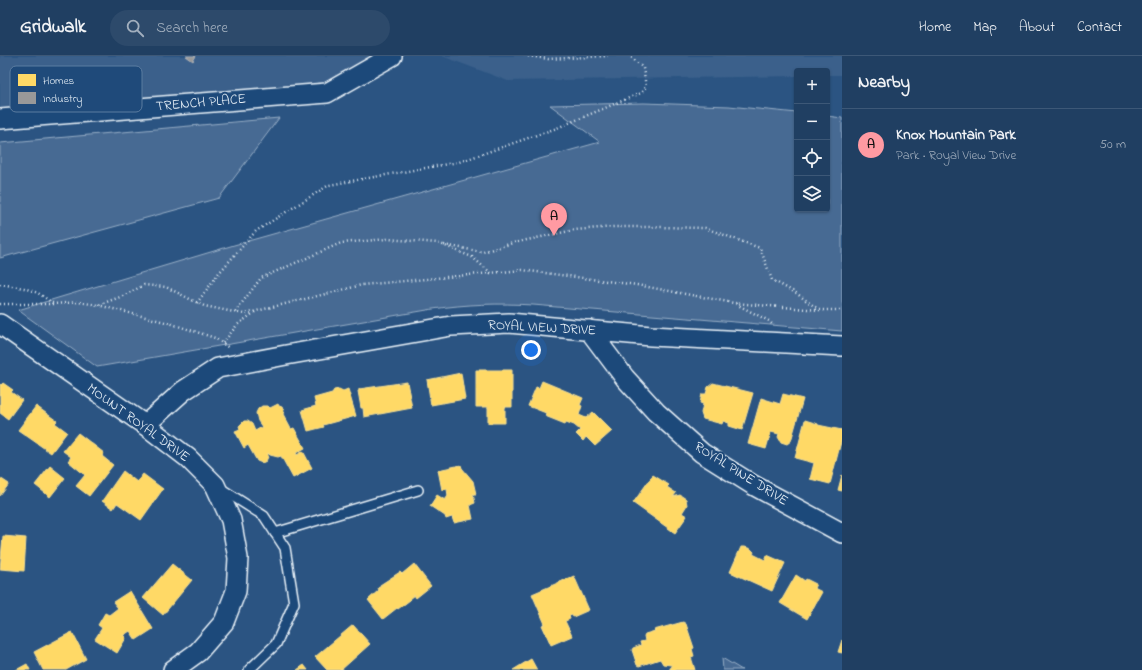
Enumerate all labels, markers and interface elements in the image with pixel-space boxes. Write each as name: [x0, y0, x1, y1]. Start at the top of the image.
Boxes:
search box: [110, 10, 390, 46]
text: Gridwalk: [20, 14, 86, 41]
icon: search: [124, 17, 146, 39]
text: Search here: [156, 17, 228, 39]
text: Home: [919, 17, 951, 38]
text: Map: [973, 17, 997, 38]
text: About: [1019, 17, 1055, 38]
text: Contact: [1077, 17, 1122, 38]
legend: [10, 66, 142, 112]
map controls: [794, 68, 830, 212]
button: +: [794, 68, 830, 104]
text: Nearby: [858, 70, 910, 95]
text: Homes: [43, 73, 75, 89]
street label: TRENCH PLACE: [155, 89, 247, 117]
text: Industry: [43, 91, 82, 108]
button: −: [794, 104, 830, 140]
text: Knox Mountain Park: [896, 124, 1016, 146]
text: A: [867, 135, 875, 154]
text: 50 m: [1100, 135, 1126, 154]
button: locate: [794, 140, 830, 176]
text: Park · Royal View Drive: [896, 146, 1016, 165]
button: layers: [794, 176, 830, 212]
pin: A: [541, 203, 567, 236]
street label: ROYAL VIEW DRIVE: [487, 315, 597, 341]
your location: [521, 340, 541, 360]
street label: MOUNT ROYAL DRIVE: [82, 378, 194, 468]
street label: ROYAL PINE DRIVE: [690, 437, 792, 511]

